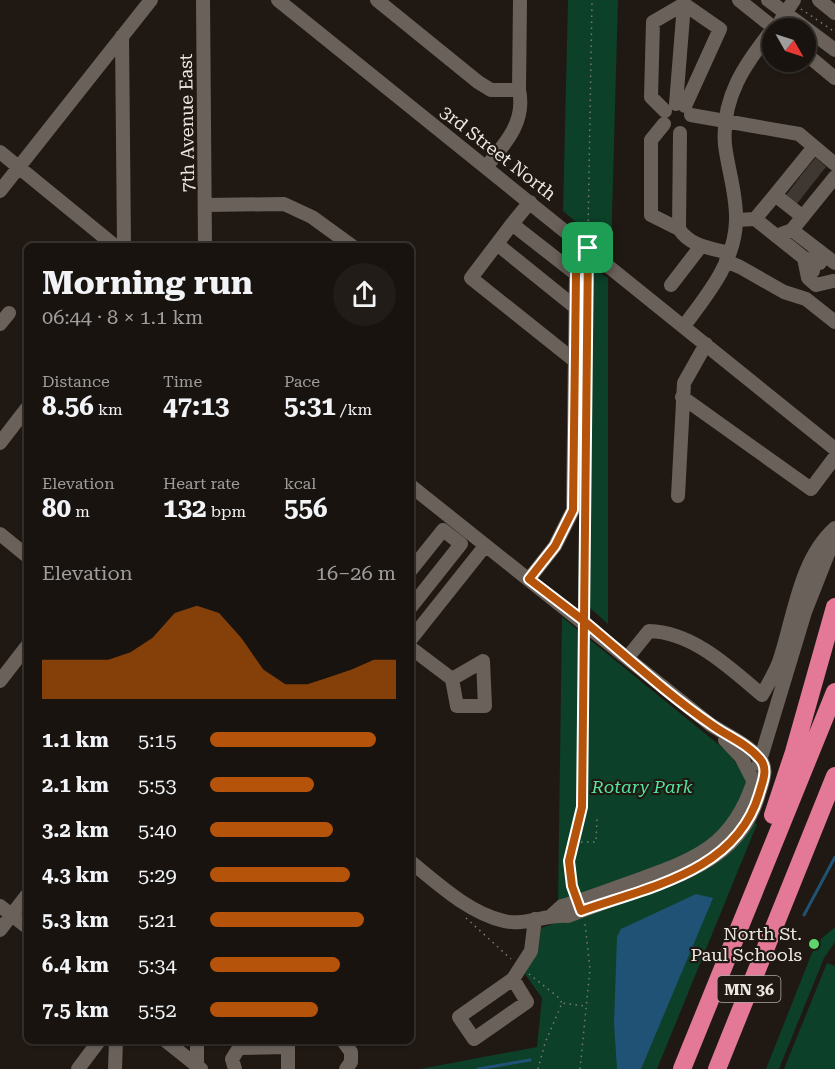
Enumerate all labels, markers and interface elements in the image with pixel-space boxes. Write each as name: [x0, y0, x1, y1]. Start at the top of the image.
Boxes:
north arrow: [762, 18, 816, 72]
map controls: [762, 18, 816, 72]
street label: 7th Avenue East: [175, 53, 198, 193]
street label: 3rd Street North: [436, 101, 561, 204]
pin: [562, 222, 613, 273]
icon: arrive: [571, 231, 604, 264]
text: Morning run: [42, 263, 253, 302]
button: share: [333, 263, 396, 326]
text: 06:44 · 8 × 1.1 km: [42, 305, 203, 329]
text: Distance: [42, 372, 110, 391]
text: Time: [163, 372, 202, 391]
text: Pace: [284, 372, 320, 391]
text: 8.56: [42, 391, 94, 421]
text: 47:13: [163, 391, 229, 421]
text: 5:31: [284, 391, 336, 421]
text: km: [94, 400, 123, 419]
text: /km: [336, 400, 372, 419]
text: Elevation: [42, 474, 115, 493]
text: Heart rate: [163, 474, 240, 493]
text: kcal: [284, 474, 316, 493]
text: 80: [42, 493, 71, 523]
text: 132: [163, 493, 207, 523]
text: 556: [284, 493, 328, 523]
text: m: [71, 502, 90, 521]
text: bpm: [207, 502, 246, 521]
text: Elevation: [42, 561, 133, 585]
text: 16–26 m: [316, 561, 396, 585]
text: 1.1 km: [42, 728, 109, 752]
text: 5:15: [138, 728, 177, 752]
text: 2.1 km: [42, 773, 109, 797]
text: 5:53: [138, 773, 177, 797]
park label: Rotary Park: [591, 776, 693, 797]
text: 3.2 km: [42, 818, 109, 842]
text: 5:40: [138, 818, 177, 842]
text: 4.3 km: [42, 863, 109, 887]
text: 5:29: [138, 863, 177, 887]
text: 5.3 km: [42, 908, 109, 932]
text: 5:21: [138, 908, 177, 932]
place label: North St. Paul Schools: [691, 923, 802, 965]
marker: North St. Paul Schools: [807, 937, 821, 951]
text: 6.4 km: [42, 953, 109, 977]
text: 5:34: [138, 953, 177, 977]
road number: MN 36: [718, 976, 780, 1002]
text: 7.5 km: [42, 998, 109, 1022]
text: 5:52: [138, 998, 177, 1022]

